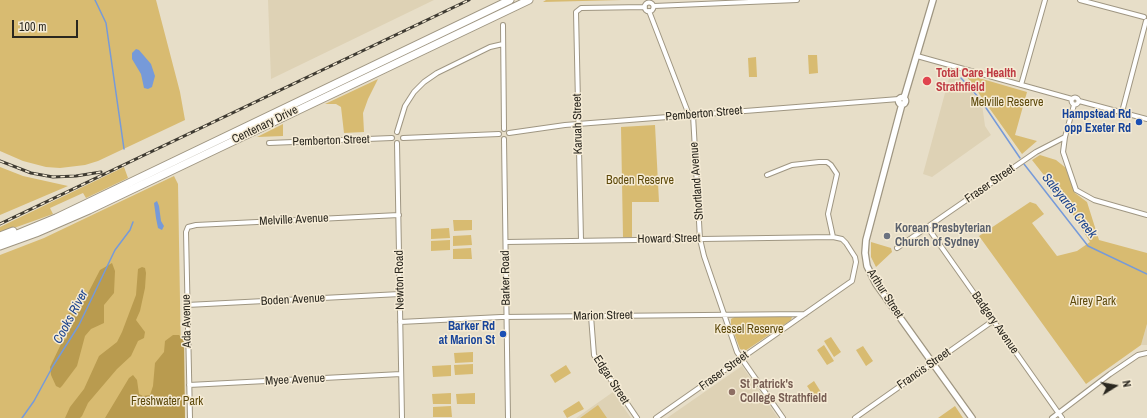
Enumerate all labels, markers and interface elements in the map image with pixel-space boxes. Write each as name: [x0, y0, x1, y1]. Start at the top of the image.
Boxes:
scale bar: [14, 12, 80, 38]
text: 100 m: [19, 19, 46, 35]
place label: Total Care Health Strathfield: [936, 67, 1016, 95]
marker: Total Care Health Strathfield: [921, 75, 933, 87]
street label: Karuah Street: [570, 94, 586, 154]
park label: Melville Reserve: [971, 96, 1043, 110]
street label: Centenary Drive: [230, 103, 300, 147]
street label: Pemberton Street: [665, 103, 743, 125]
place label: Hampstead Rd opp Exeter Rd: [1062, 108, 1131, 136]
marker: Hampstead Rd opp Exeter Rd: [1134, 117, 1144, 127]
street label: Pemberton Street: [292, 132, 370, 150]
street label: Shortland Avenue: [687, 142, 707, 220]
street label: Fraser Street: [962, 162, 1018, 206]
water label: Saleyards Creek: [1038, 170, 1100, 242]
park label: Boden Reserve: [606, 174, 674, 188]
street label: Melville Avenue: [259, 211, 329, 229]
place label: Korean Presbyterian Church of Sydney: [895, 222, 991, 250]
street label: Howard Street: [637, 231, 701, 247]
marker: Korean Presbyterian Church of Sydney: [882, 231, 892, 241]
street label: Newton Road: [392, 250, 408, 310]
street label: Barker Road: [498, 250, 514, 306]
street label: Arthur Street: [864, 267, 906, 321]
water label: Cooks River: [50, 287, 92, 347]
street label: Badgery Avenue: [968, 289, 1022, 357]
street label: Boden Avenue: [260, 291, 326, 309]
street label: Ada Avenue: [179, 294, 195, 348]
park label: Airey Park: [1070, 295, 1116, 309]
street label: Marion Street: [573, 308, 633, 324]
place label: Barker Rd at Marion St: [439, 320, 495, 348]
park label: Kessel Reserve: [715, 323, 783, 337]
marker: Barker Rd at Marion St: [498, 329, 508, 339]
street label: Francis Street: [895, 345, 953, 393]
street label: Fraser Street: [697, 348, 751, 394]
street label: Edgar Street: [590, 353, 632, 407]
north arrow: [1095, 366, 1135, 406]
street label: Myee Avenue: [265, 371, 325, 389]
place label: St Patrick's College Strathfield: [740, 378, 827, 406]
text: N: [1119, 379, 1134, 388]
marker: St Patrick's College Strathfield: [727, 387, 737, 397]
park label: Freshwater Park: [131, 395, 203, 409]

